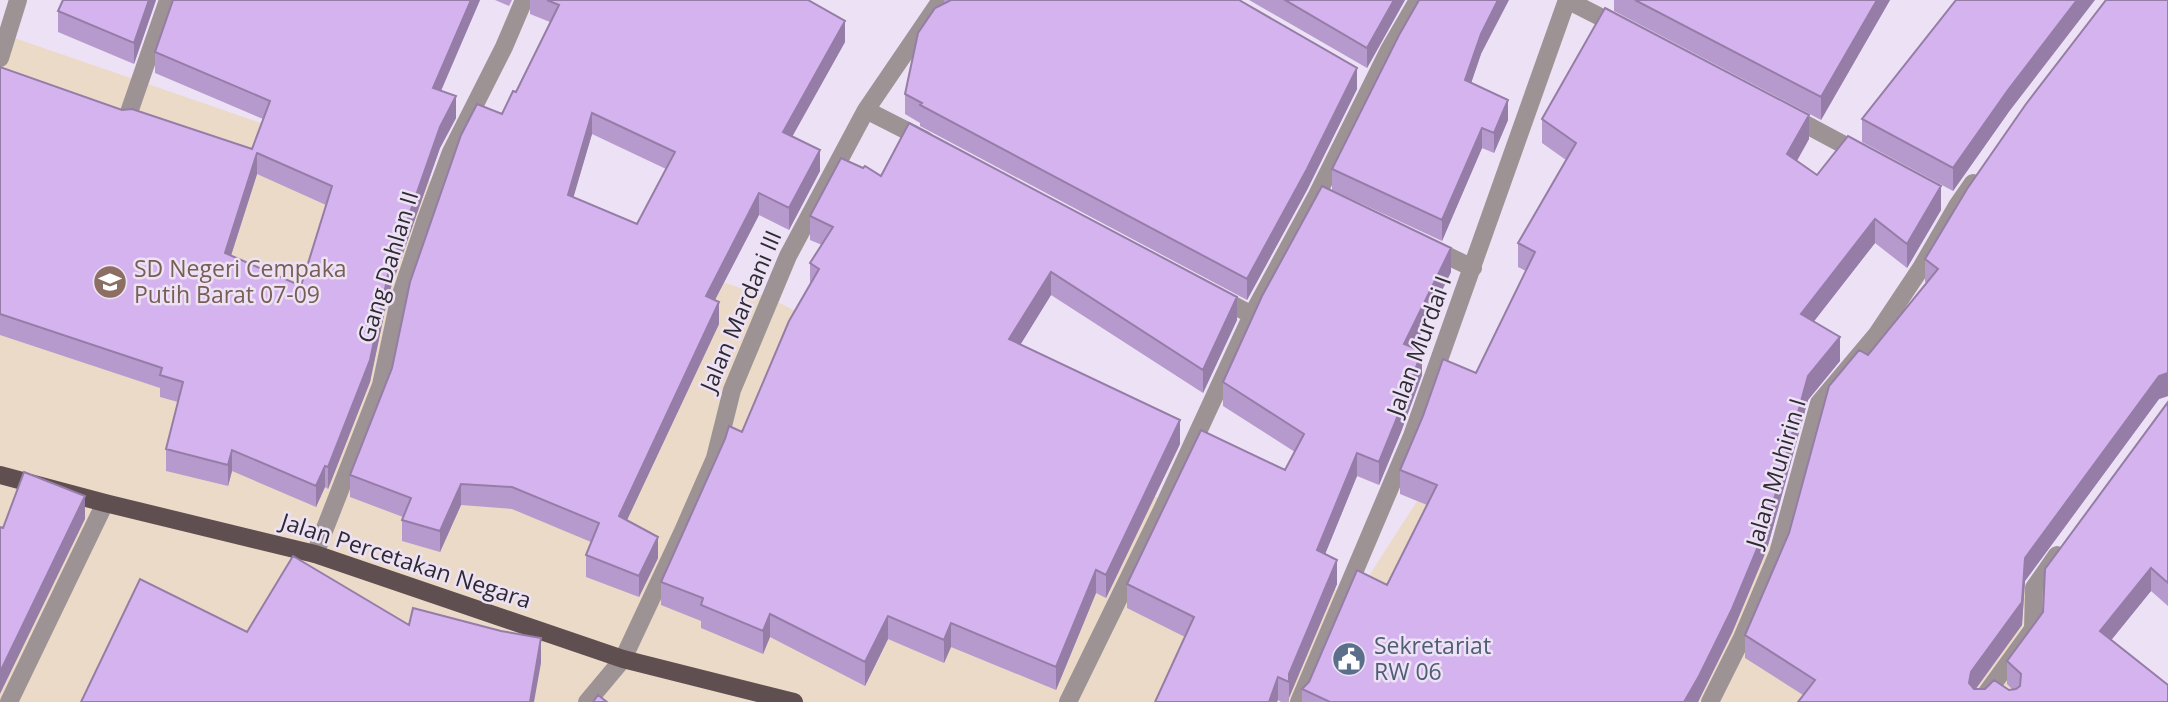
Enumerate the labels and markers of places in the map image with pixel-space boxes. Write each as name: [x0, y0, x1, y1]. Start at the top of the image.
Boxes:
place label: SD Negeri Cempaka Putih Barat 07-09: [134, 252, 347, 310]
school or university icon: SD Negeri Cempaka Putih Barat 07-09: [91, 263, 129, 301]
place label: Sekretariat RW 06: [1374, 629, 1491, 687]
public building icon: Sekretariat RW 06: [1330, 640, 1368, 678]

